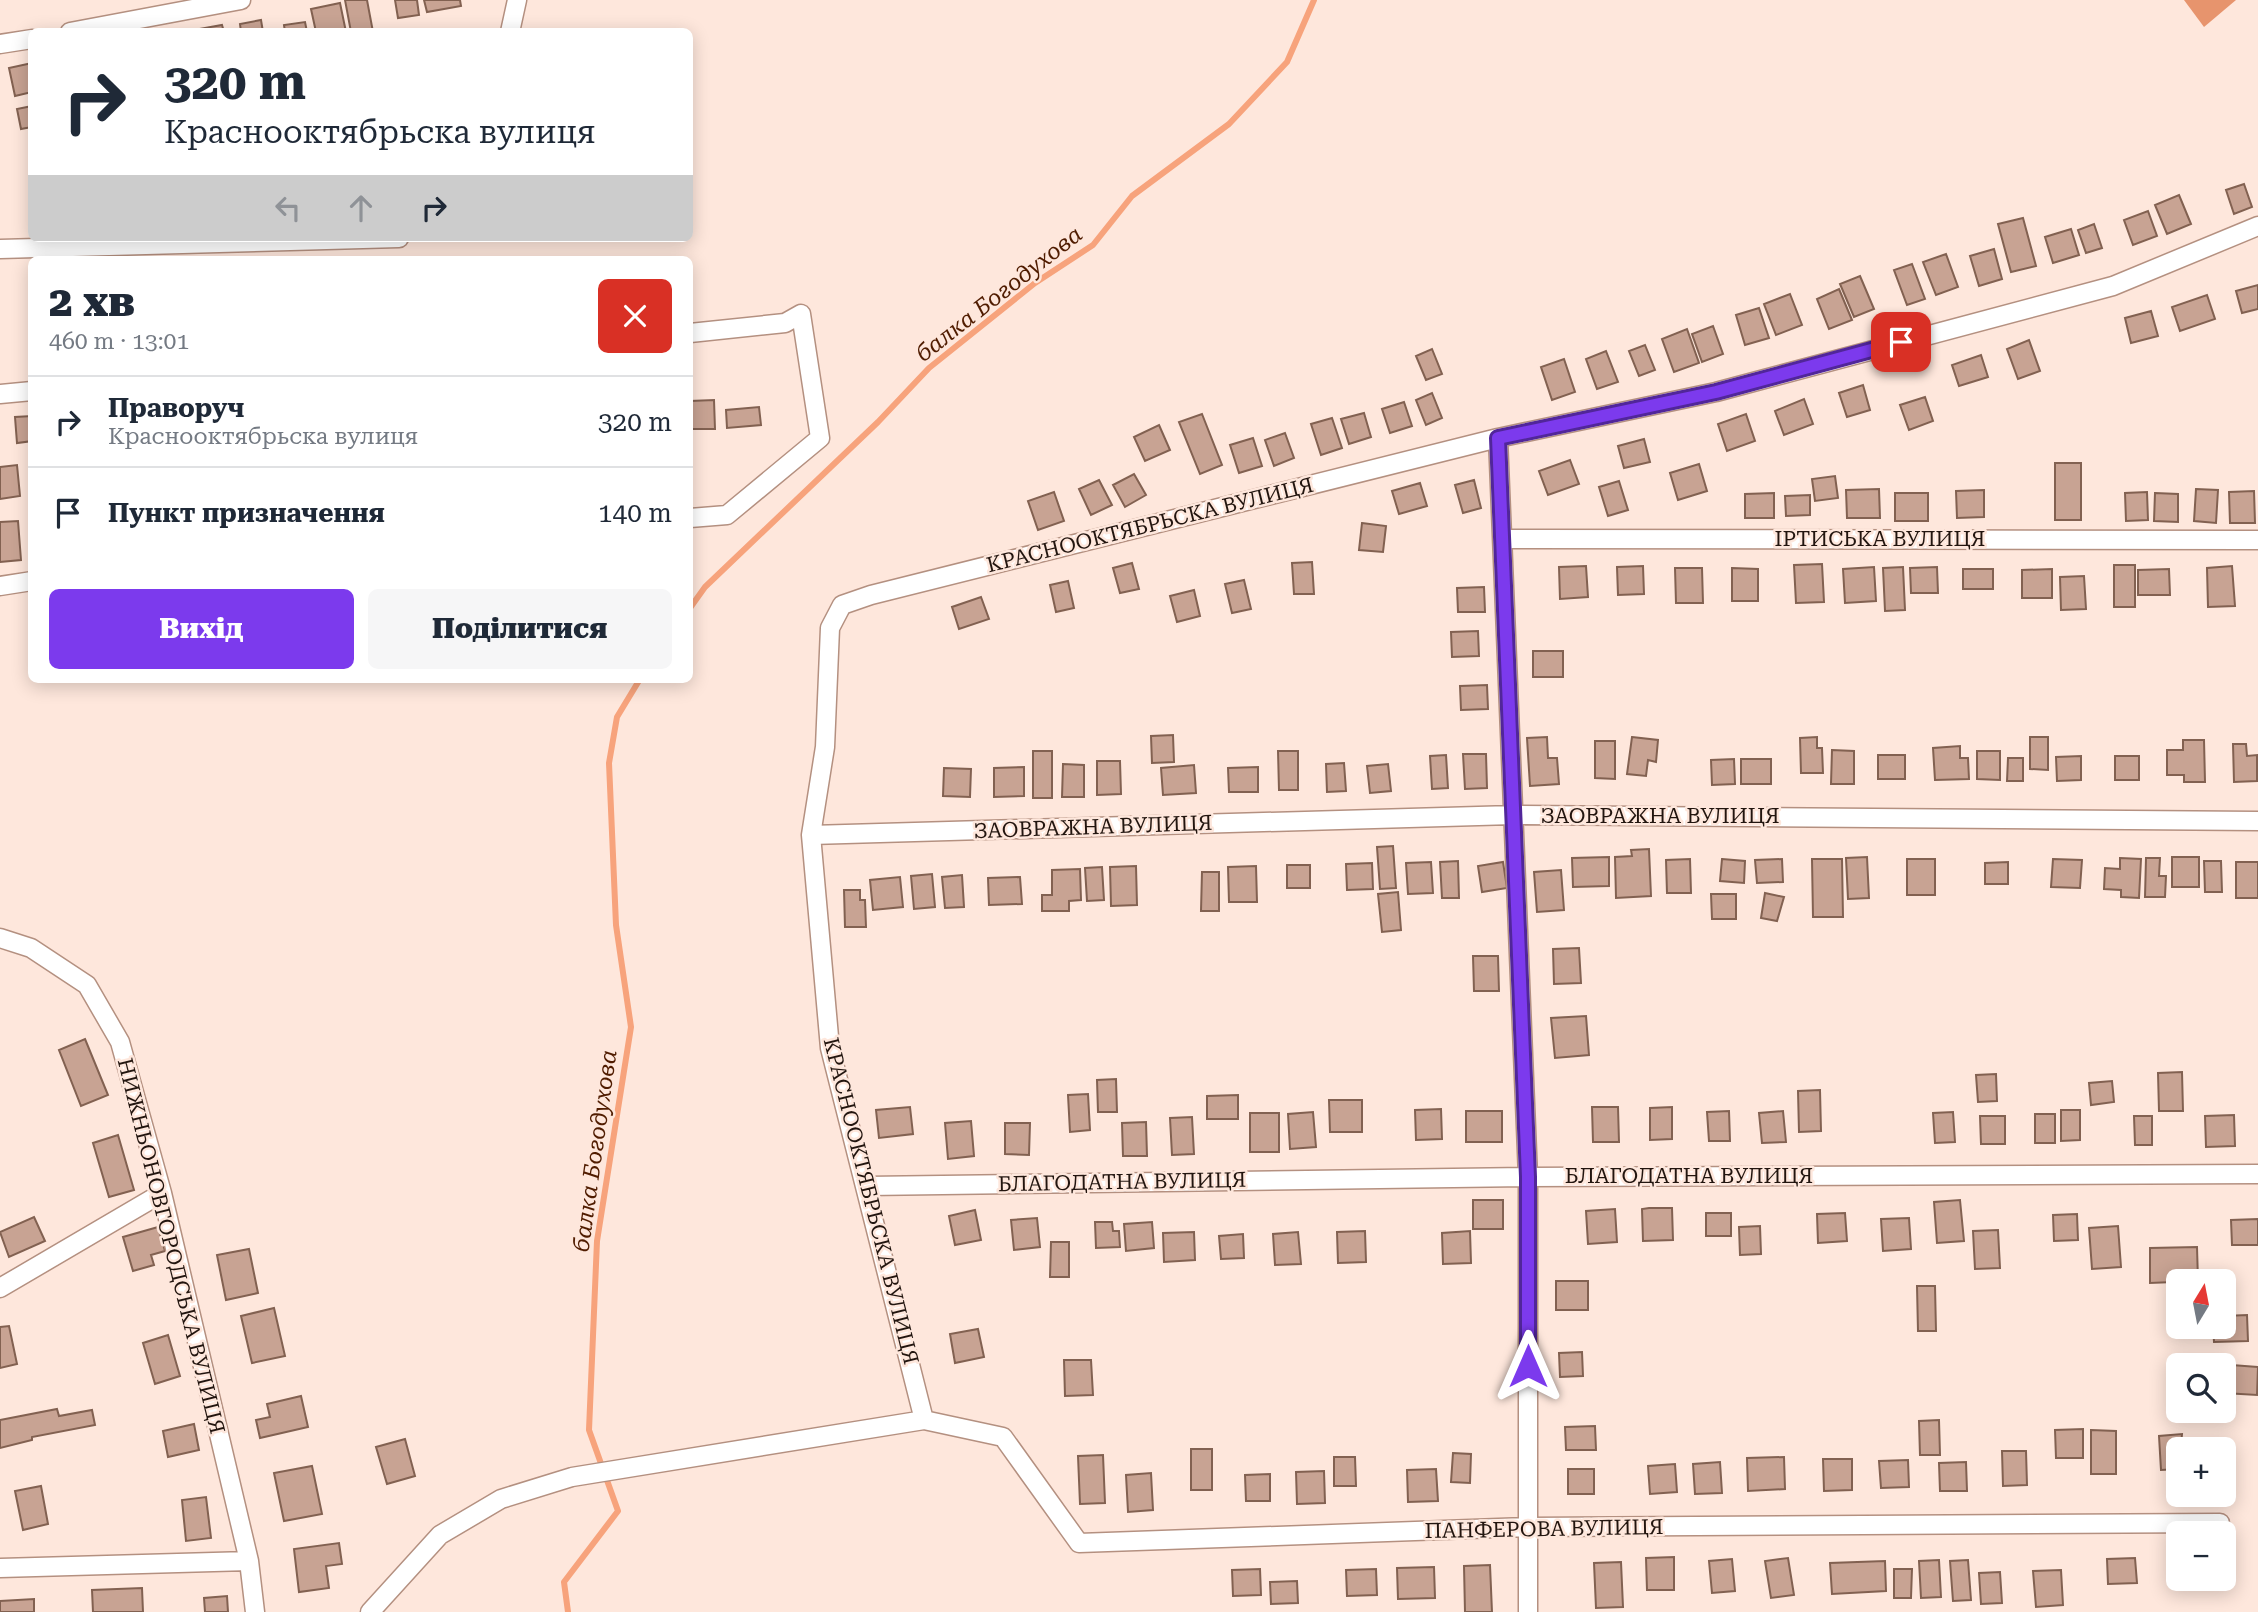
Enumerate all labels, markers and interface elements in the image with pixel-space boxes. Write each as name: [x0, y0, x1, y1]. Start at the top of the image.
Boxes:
text: 320 m: [164, 54, 306, 111]
icon: right: [49, 56, 140, 147]
text: Краснооктябрьска вулиця: [164, 113, 595, 151]
icon: left: [269, 189, 307, 227]
icon: ahead: [342, 189, 380, 227]
icon: right: [415, 189, 453, 227]
water label: балка Богодухова: [910, 220, 1088, 367]
text: 2 хв: [49, 277, 135, 326]
button: close: [598, 279, 672, 353]
pin: [1871, 312, 1931, 372]
icon: arrive: [1882, 323, 1920, 361]
text: 460 m · 13:01: [49, 328, 189, 355]
text: Праворуч: [108, 393, 244, 423]
icon: right: [49, 403, 87, 441]
text: 320 m: [598, 407, 672, 437]
text: Краснооктябрьска вулиця: [108, 423, 418, 450]
street label: КРАСНООКТЯБРЬСКА ВУЛИЦЯ: [984, 473, 1316, 577]
icon: arrive: [49, 494, 87, 532]
text: Пункт призначення: [108, 498, 385, 528]
text: 140 m: [598, 498, 672, 528]
street label: ІРТИСЬКА ВУЛИЦЯ: [1775, 527, 1985, 551]
button: Вихід: [49, 589, 354, 669]
button: Поділитися: [368, 589, 672, 669]
street label: ЗАОВРАЖНА ВУЛИЦЯ: [1540, 804, 1780, 828]
street label: ЗАОВРАЖНА ВУЛИЦЯ: [973, 811, 1213, 843]
street label: КРАСНООКТЯБРЬСКА ВУЛИЦЯ: [819, 1035, 923, 1367]
water label: балка Богодухова: [567, 1048, 623, 1254]
street label: НИЖНЬОНОВГОРОДСЬКА ВУЛИЦЯ: [113, 1056, 229, 1436]
street label: БЛАГОДАТНА ВУЛИЦЯ: [1565, 1164, 1813, 1188]
street label: БЛАГОДАТНА ВУЛИЦЯ: [998, 1168, 1246, 1196]
north arrow: [2166, 1269, 2236, 1339]
map controls: [2166, 1269, 2236, 1591]
position arrow: [1491, 1329, 1565, 1403]
button: search: [2166, 1353, 2236, 1423]
button: +: [2166, 1437, 2236, 1507]
street label: ПАНФЕРОВА ВУЛИЦЯ: [1424, 1515, 1664, 1543]
button: −: [2166, 1521, 2236, 1591]

